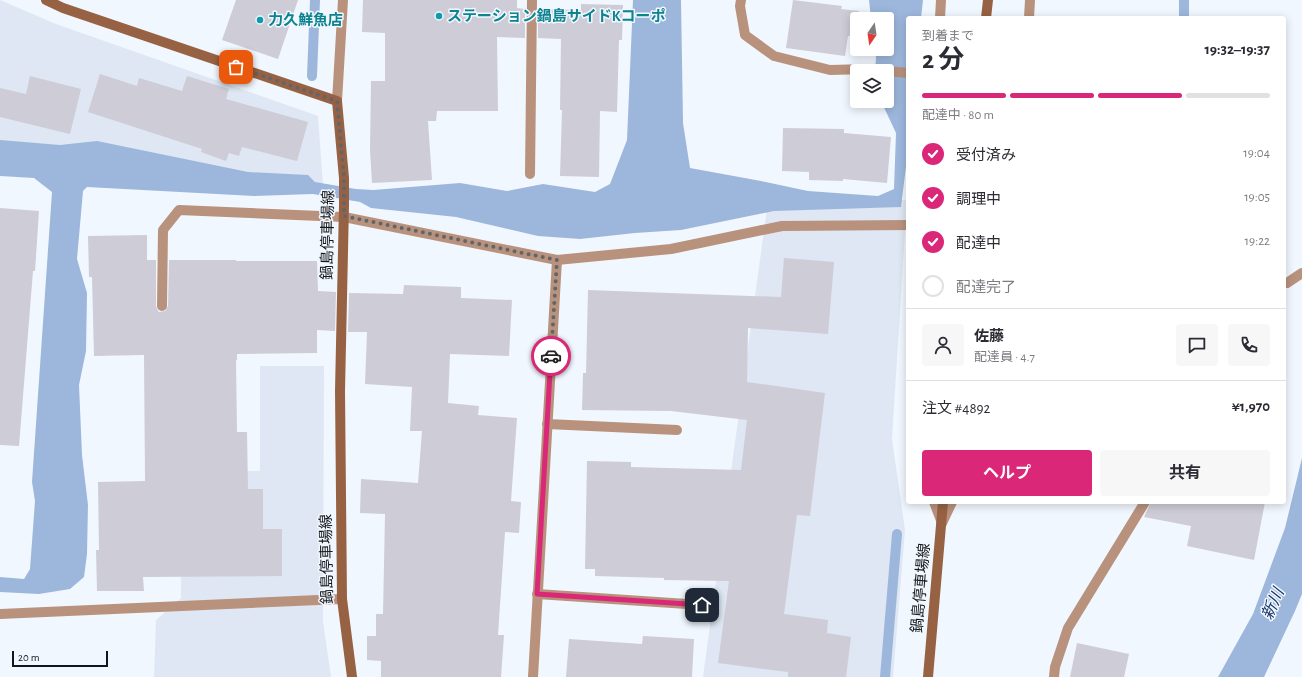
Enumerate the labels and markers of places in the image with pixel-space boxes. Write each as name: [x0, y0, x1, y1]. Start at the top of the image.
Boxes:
place label: ステーション鍋島サイドKコーポ: [447, 7, 665, 24]
marker: ステーション鍋島サイドKコーポ: [434, 11, 444, 21]
place label: 力久鮮魚店: [268, 12, 343, 28]
marker: 力久鮮魚店: [255, 15, 265, 25]
pin: [219, 50, 253, 84]
pin: [685, 588, 719, 622]

